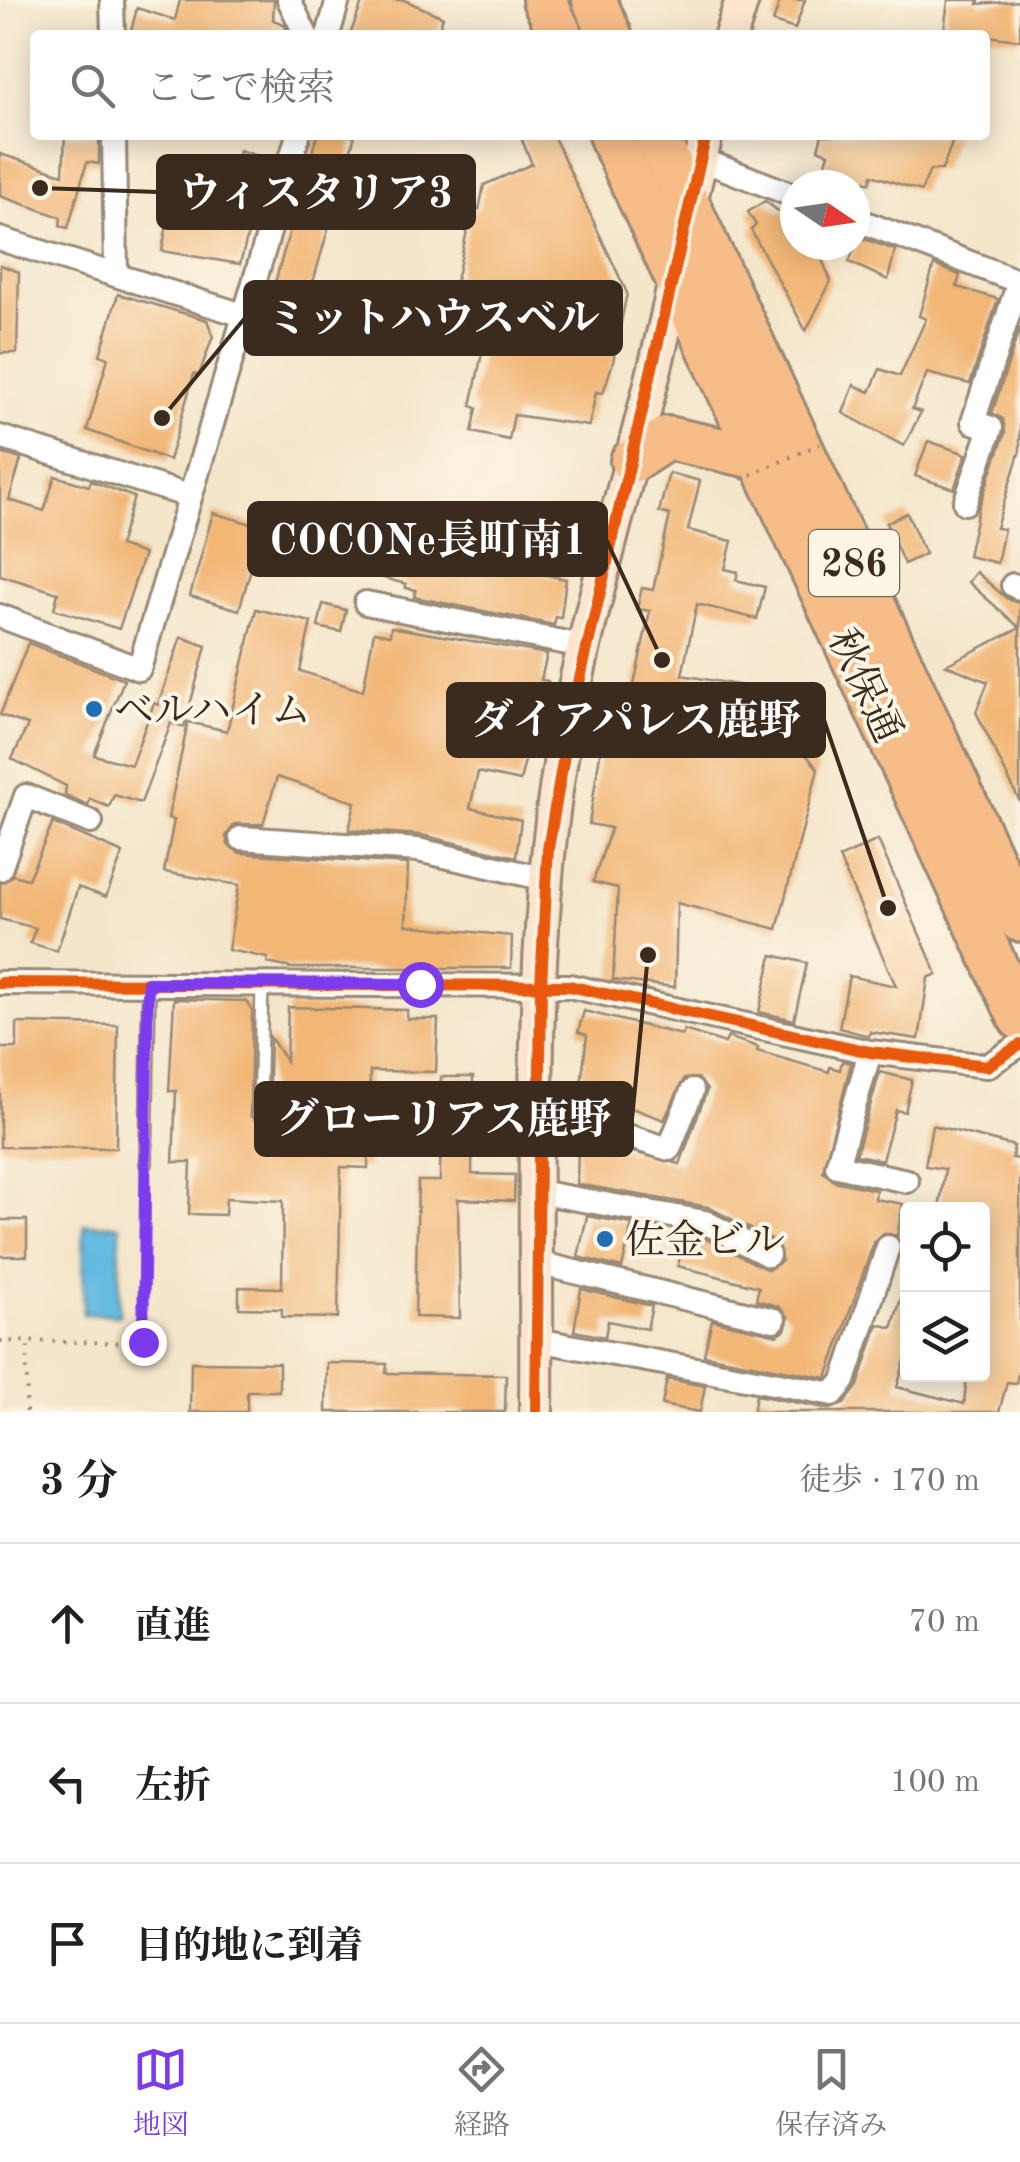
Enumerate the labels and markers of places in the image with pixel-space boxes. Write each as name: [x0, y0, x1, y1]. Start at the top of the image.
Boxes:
callout: ウィスタリア3: [158, 156, 474, 228]
callout: ミットハウスベル: [245, 282, 621, 354]
callout: COCONe長町南1: [249, 503, 606, 575]
callout: ダイアパレス鹿野: [448, 684, 824, 756]
place label: ベルハイム: [114, 692, 311, 733]
marker: ベルハイム: [83, 698, 105, 720]
callout: グローリアス鹿野: [256, 1083, 632, 1155]
place label: 佐金ビル: [625, 1219, 785, 1263]
marker: 佐金ビル: [594, 1228, 616, 1250]

